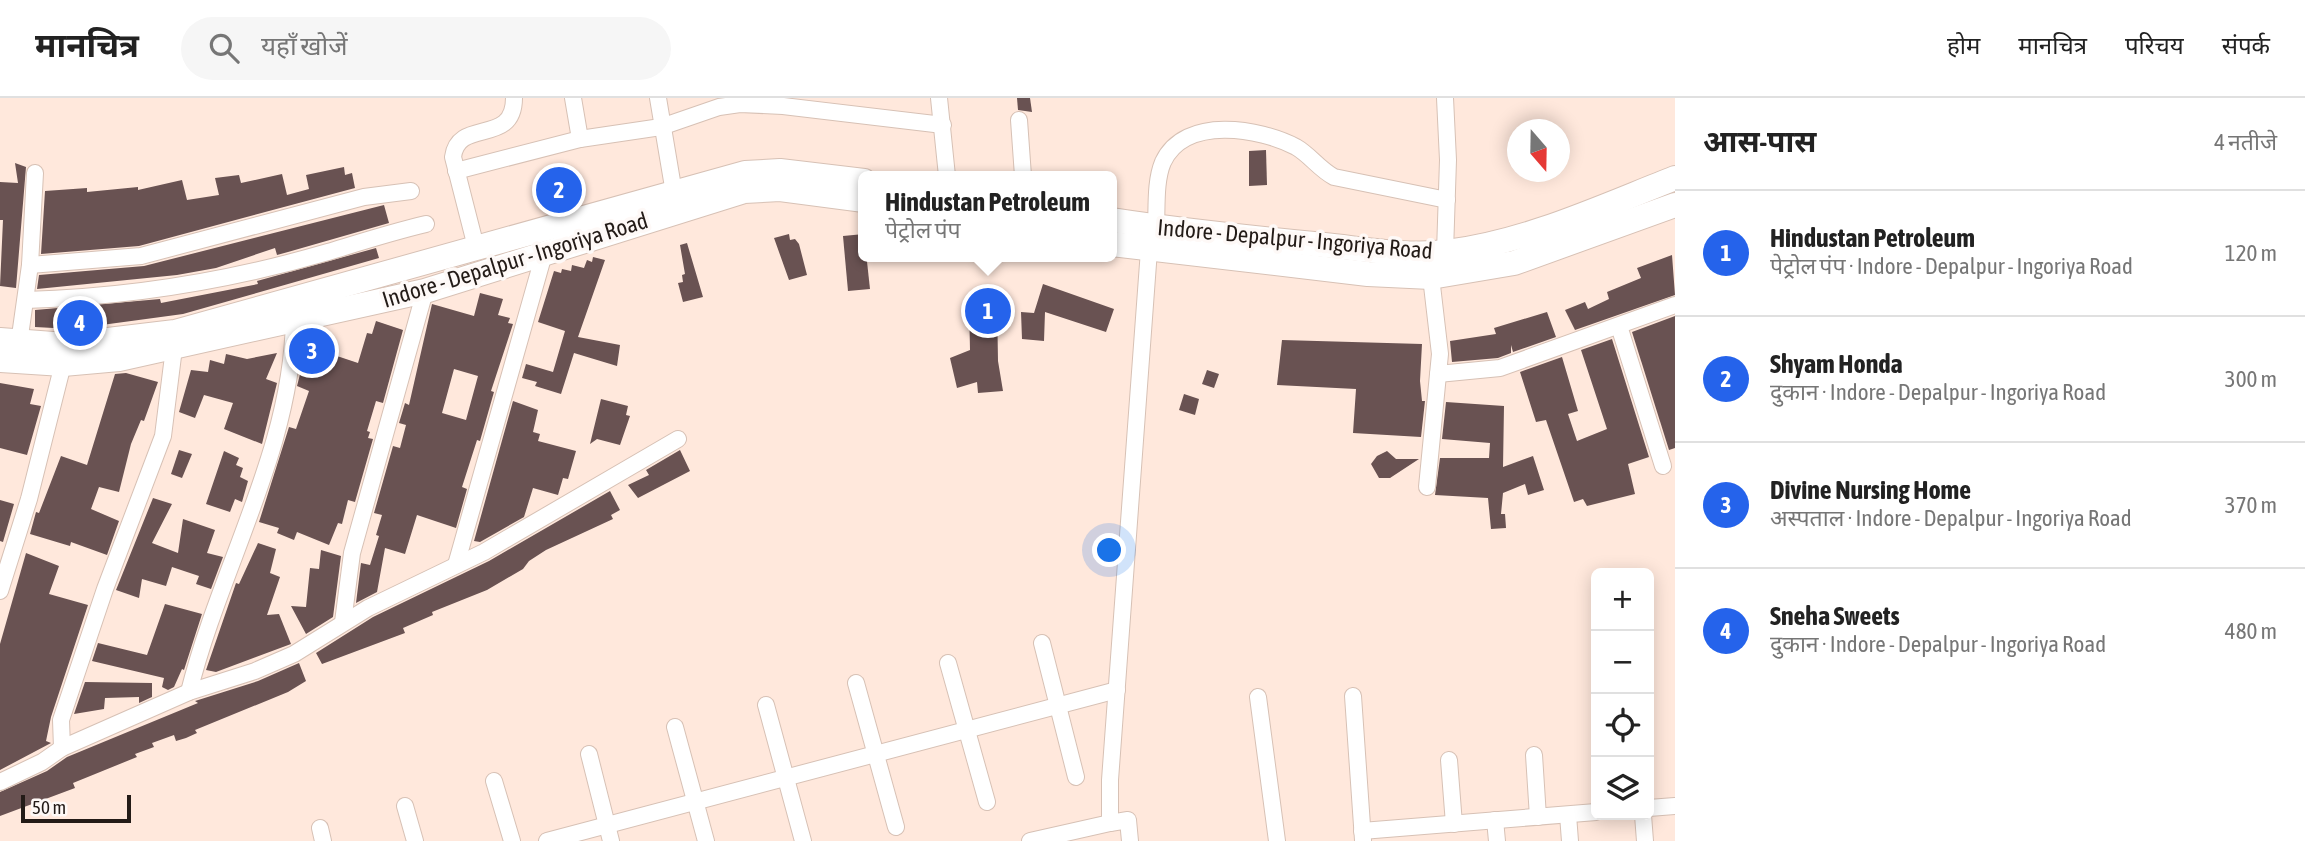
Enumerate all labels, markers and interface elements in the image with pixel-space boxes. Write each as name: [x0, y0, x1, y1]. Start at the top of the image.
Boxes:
search box: [181, 17, 671, 80]
text: मानचित्र: [35, 26, 139, 64]
icon: search: [205, 29, 243, 67]
text: यहाँ खोजें: [261, 31, 348, 61]
text: होम: [1947, 32, 1980, 59]
text: मानचित्र: [2018, 32, 2087, 59]
text: परिचय: [2125, 32, 2184, 59]
text: संपर्क: [2222, 32, 2270, 59]
north arrow: [1507, 119, 1570, 182]
text: आस-पास: [1703, 124, 1816, 158]
text: 4 नतीजे: [2214, 129, 2277, 155]
pin: 2: [536, 164, 582, 216]
popup: [858, 171, 1117, 262]
text: Hindustan Petroleum: [885, 187, 1090, 217]
street label: Indore - Depalpur - Ingoriya Road: [379, 207, 651, 313]
street label: Indore - Depalpur - Ingoriya Road: [1156, 214, 1434, 264]
text: पेट्रोल पंप: [885, 217, 961, 243]
text: Hindustan Petroleum: [1770, 223, 1975, 253]
text: 1: [1721, 240, 1731, 266]
text: 120 m: [2225, 240, 2277, 266]
text: पेट्रोल पंप · Indore - Depalpur - Ingoriya Road: [1770, 253, 2133, 279]
pin: 1: [965, 285, 1011, 337]
pin: 4: [57, 297, 103, 349]
pin: 3: [289, 325, 335, 377]
text: Shyam Honda: [1770, 349, 1903, 379]
text: 2: [1721, 366, 1731, 392]
text: 300 m: [2225, 366, 2277, 392]
text: दुकान · Indore - Depalpur - Ingoriya Road: [1770, 379, 2106, 405]
text: Divine Nursing Home: [1770, 475, 1971, 505]
text: 3: [1721, 492, 1731, 518]
text: 370 m: [2225, 492, 2277, 518]
text: अस्पताल · Indore - Depalpur - Ingoriya Road: [1770, 505, 2132, 531]
your location: [1092, 533, 1126, 567]
map controls: [1591, 568, 1654, 820]
button: +: [1591, 568, 1654, 631]
text: Sneha Sweets: [1770, 601, 1900, 631]
text: 4: [1721, 618, 1731, 644]
text: 480 m: [2225, 618, 2277, 644]
button: −: [1591, 631, 1654, 694]
text: दुकान · Indore - Depalpur - Ingoriya Road: [1770, 631, 2106, 657]
button: locate: [1591, 694, 1654, 757]
button: layers: [1591, 757, 1654, 820]
scale bar: [21, 792, 131, 824]
text: 50 m: [32, 796, 66, 818]

